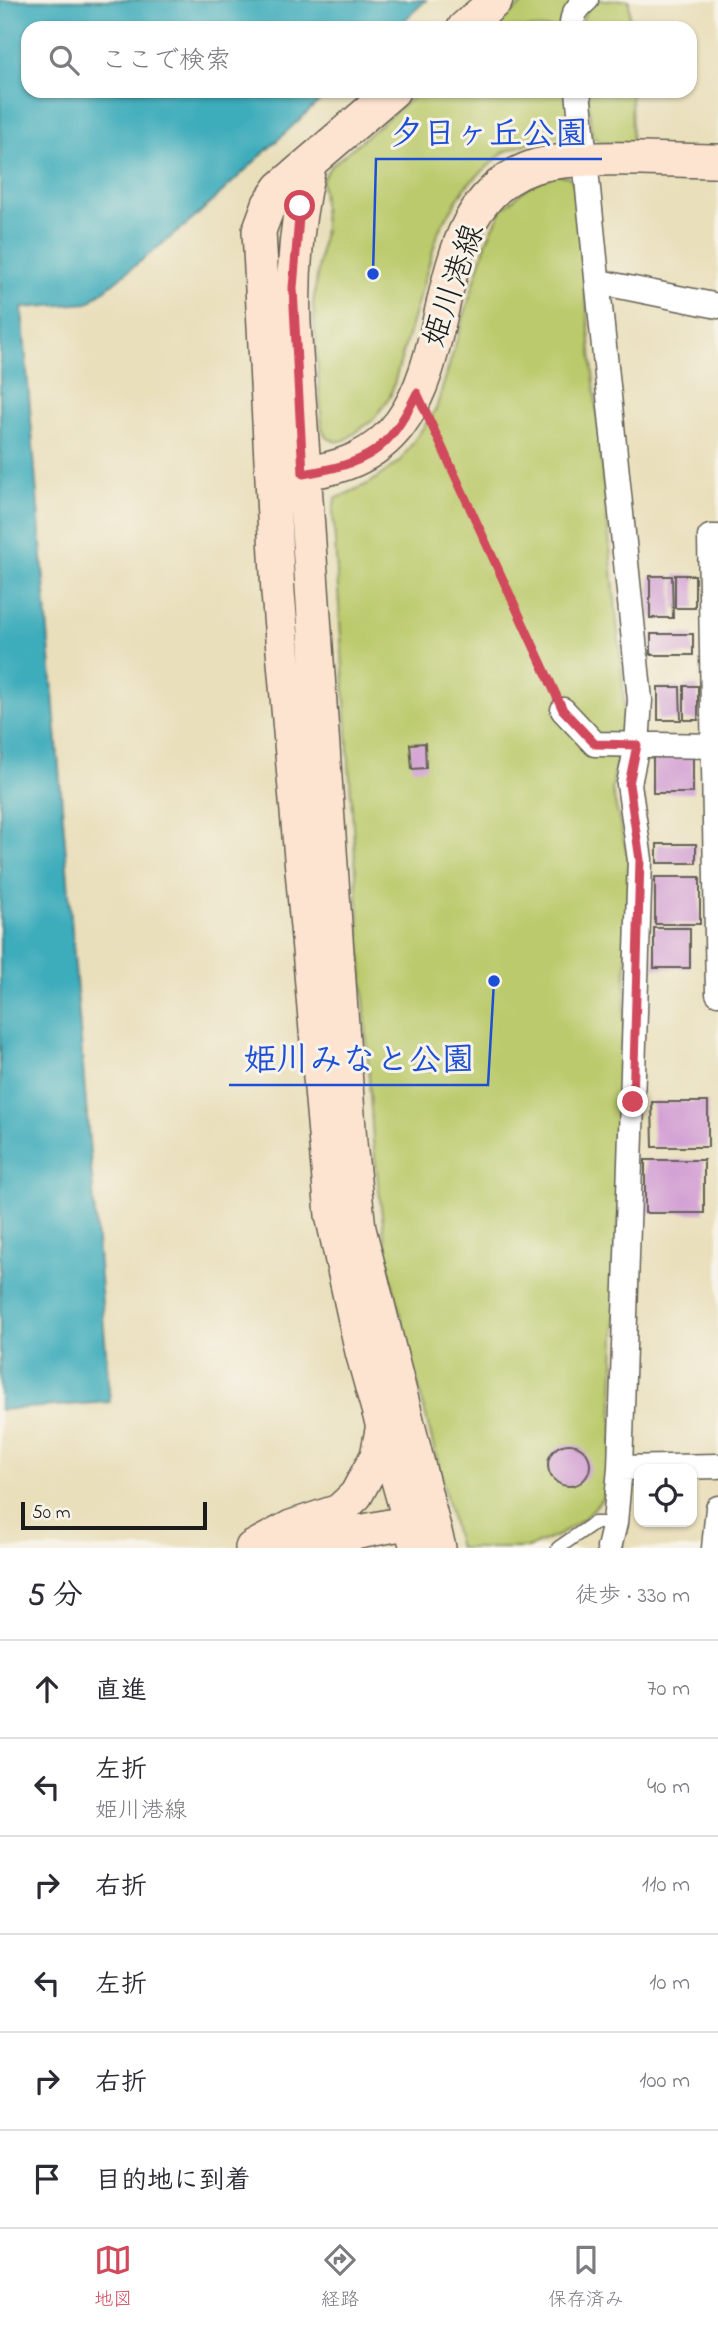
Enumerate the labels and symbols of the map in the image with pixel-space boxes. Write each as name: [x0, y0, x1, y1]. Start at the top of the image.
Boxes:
callout: 夕日ヶ丘公園: [376, 105, 602, 159]
text: 夕日ヶ丘公園: [390, 112, 588, 160]
route start: [284, 190, 315, 221]
street label: 姫川港線: [412, 218, 498, 354]
callout: 姫川みなと公園: [229, 1031, 488, 1085]
text: 姫川みなと公園: [244, 1038, 475, 1086]
route end: [617, 1086, 648, 1117]
scale bar: [21, 1499, 206, 1531]

